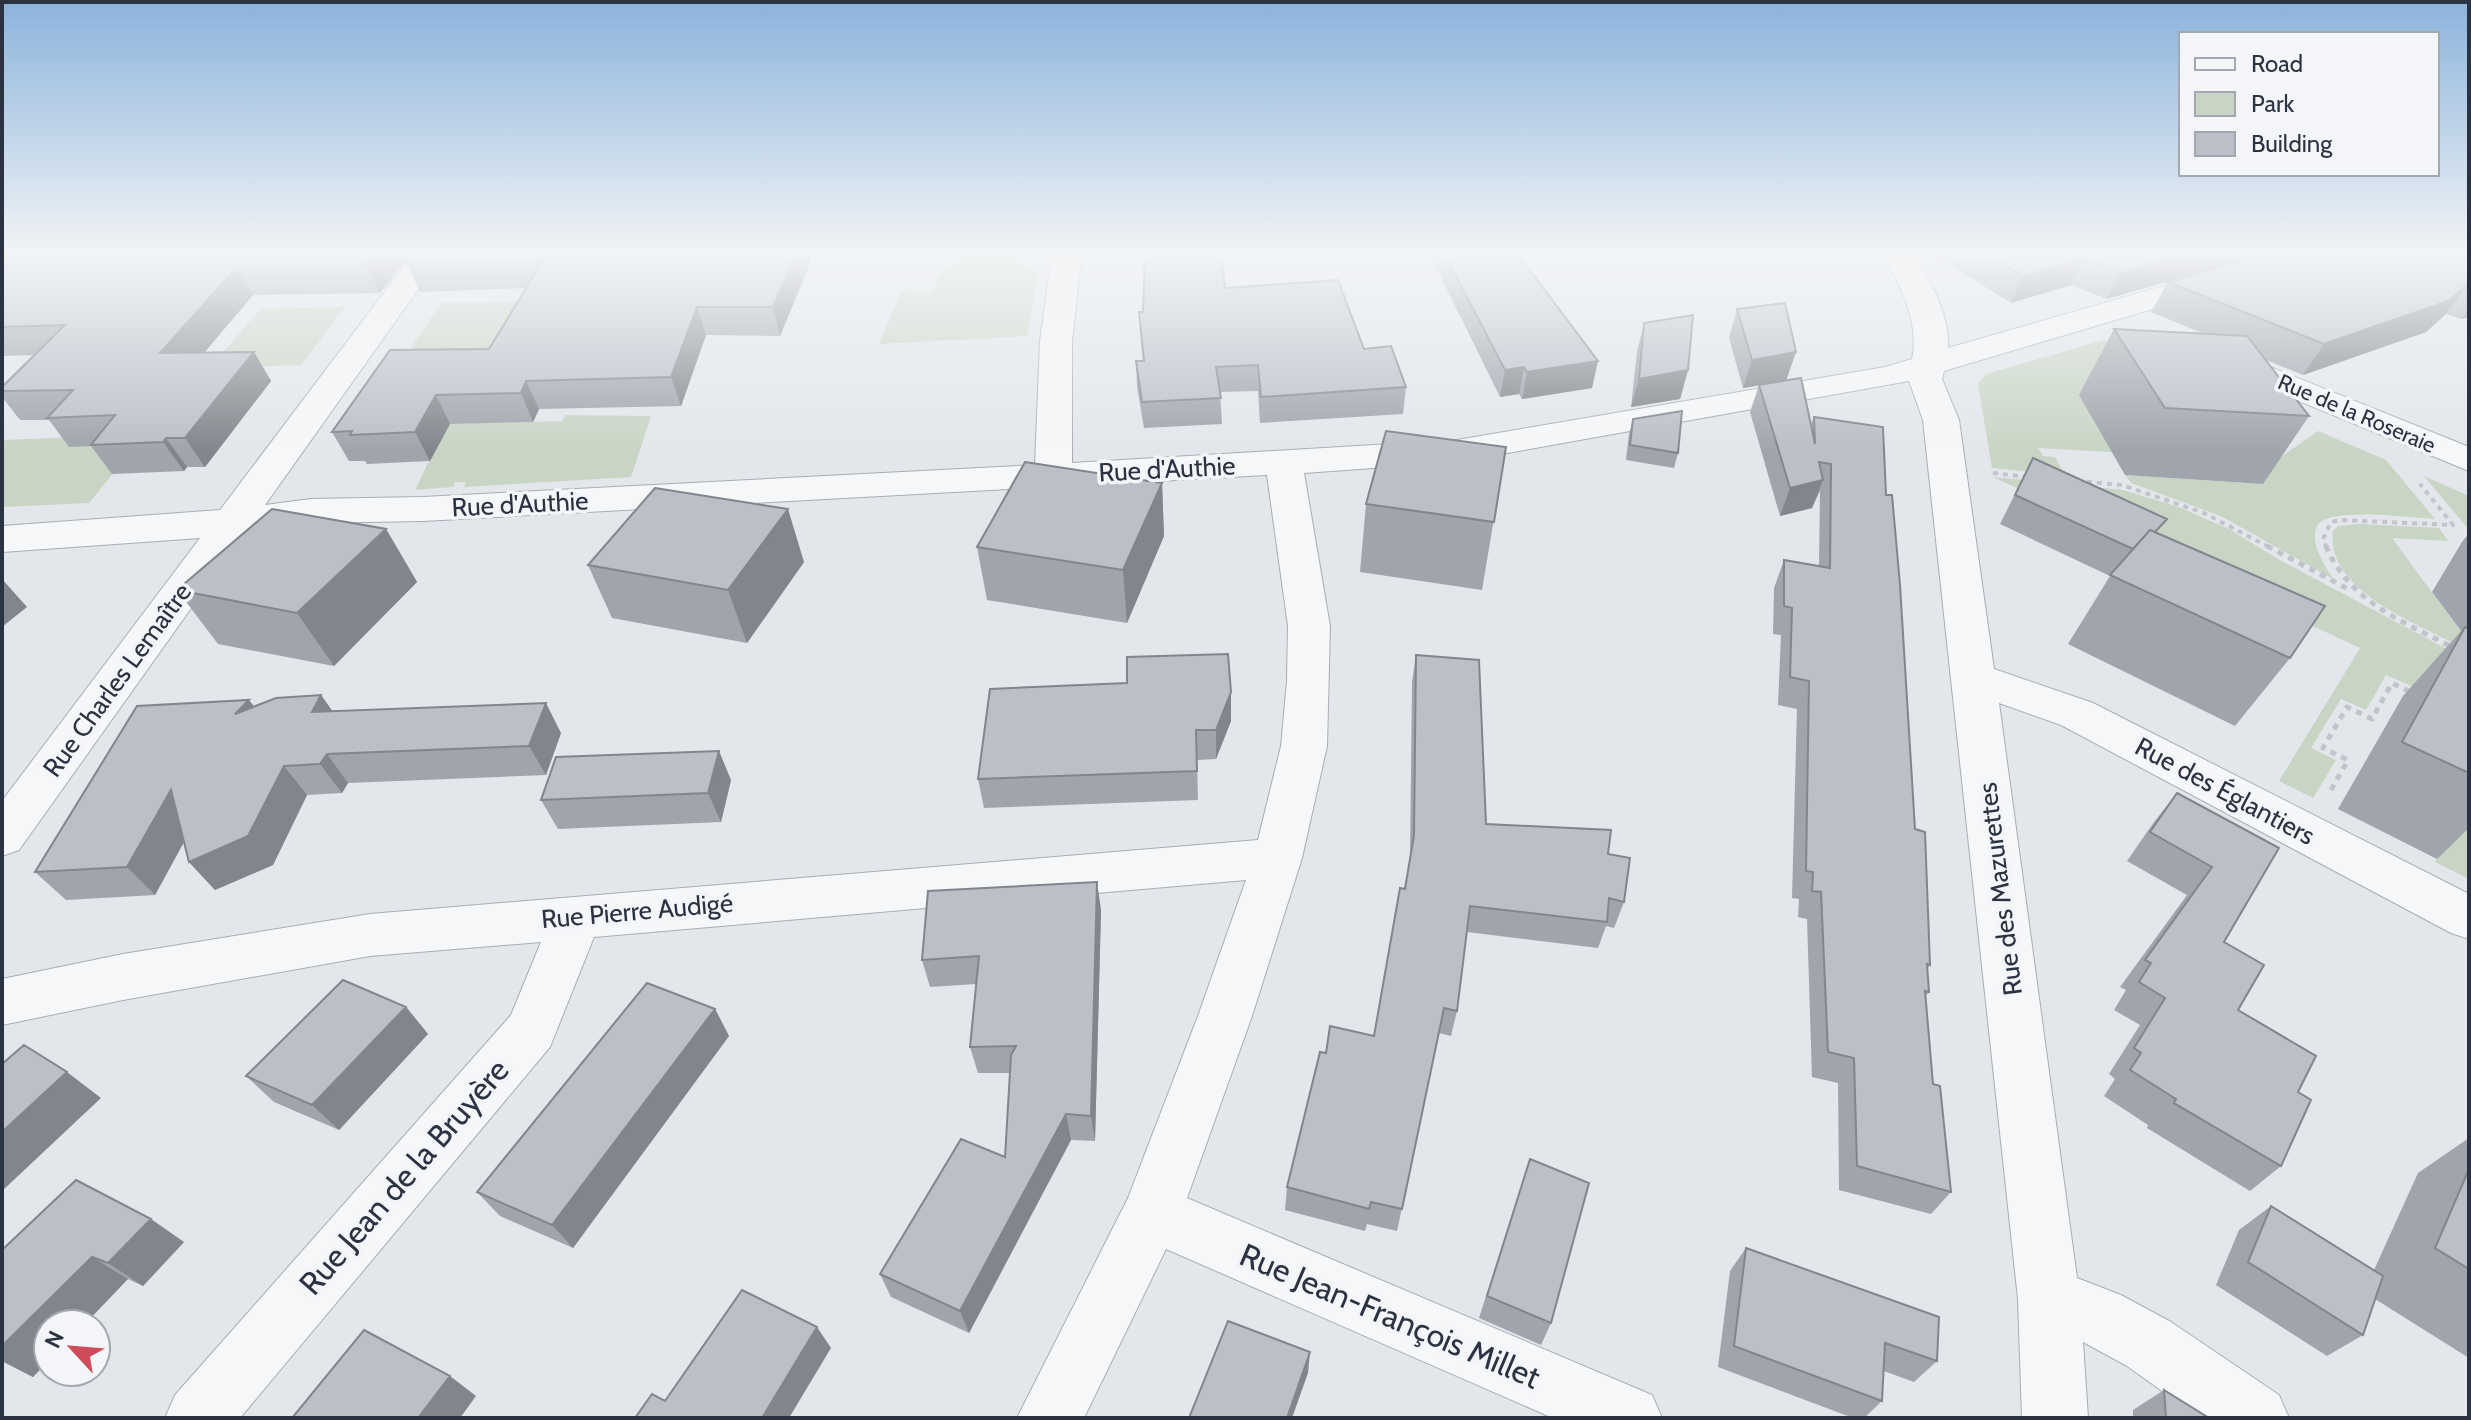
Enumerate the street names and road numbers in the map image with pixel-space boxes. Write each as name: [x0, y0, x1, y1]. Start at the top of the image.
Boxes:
street label: Rue de la Roseraie: [2274, 368, 2440, 459]
street label: Rue d'Authie: [1098, 449, 1236, 489]
street label: Rue d'Authie: [451, 484, 589, 524]
street label: Rue Charles Lemaître: [36, 577, 198, 783]
street label: Rue des Églantiers: [2130, 730, 2321, 852]
street label: Rue des Mazurettes: [1971, 780, 2029, 997]
street label: Rue Pierre Audigé: [540, 887, 734, 935]
street label: Rue Jean de la Bruyère: [291, 1051, 517, 1302]
street label: Rue Jean-François Millet: [1234, 1235, 1546, 1397]

